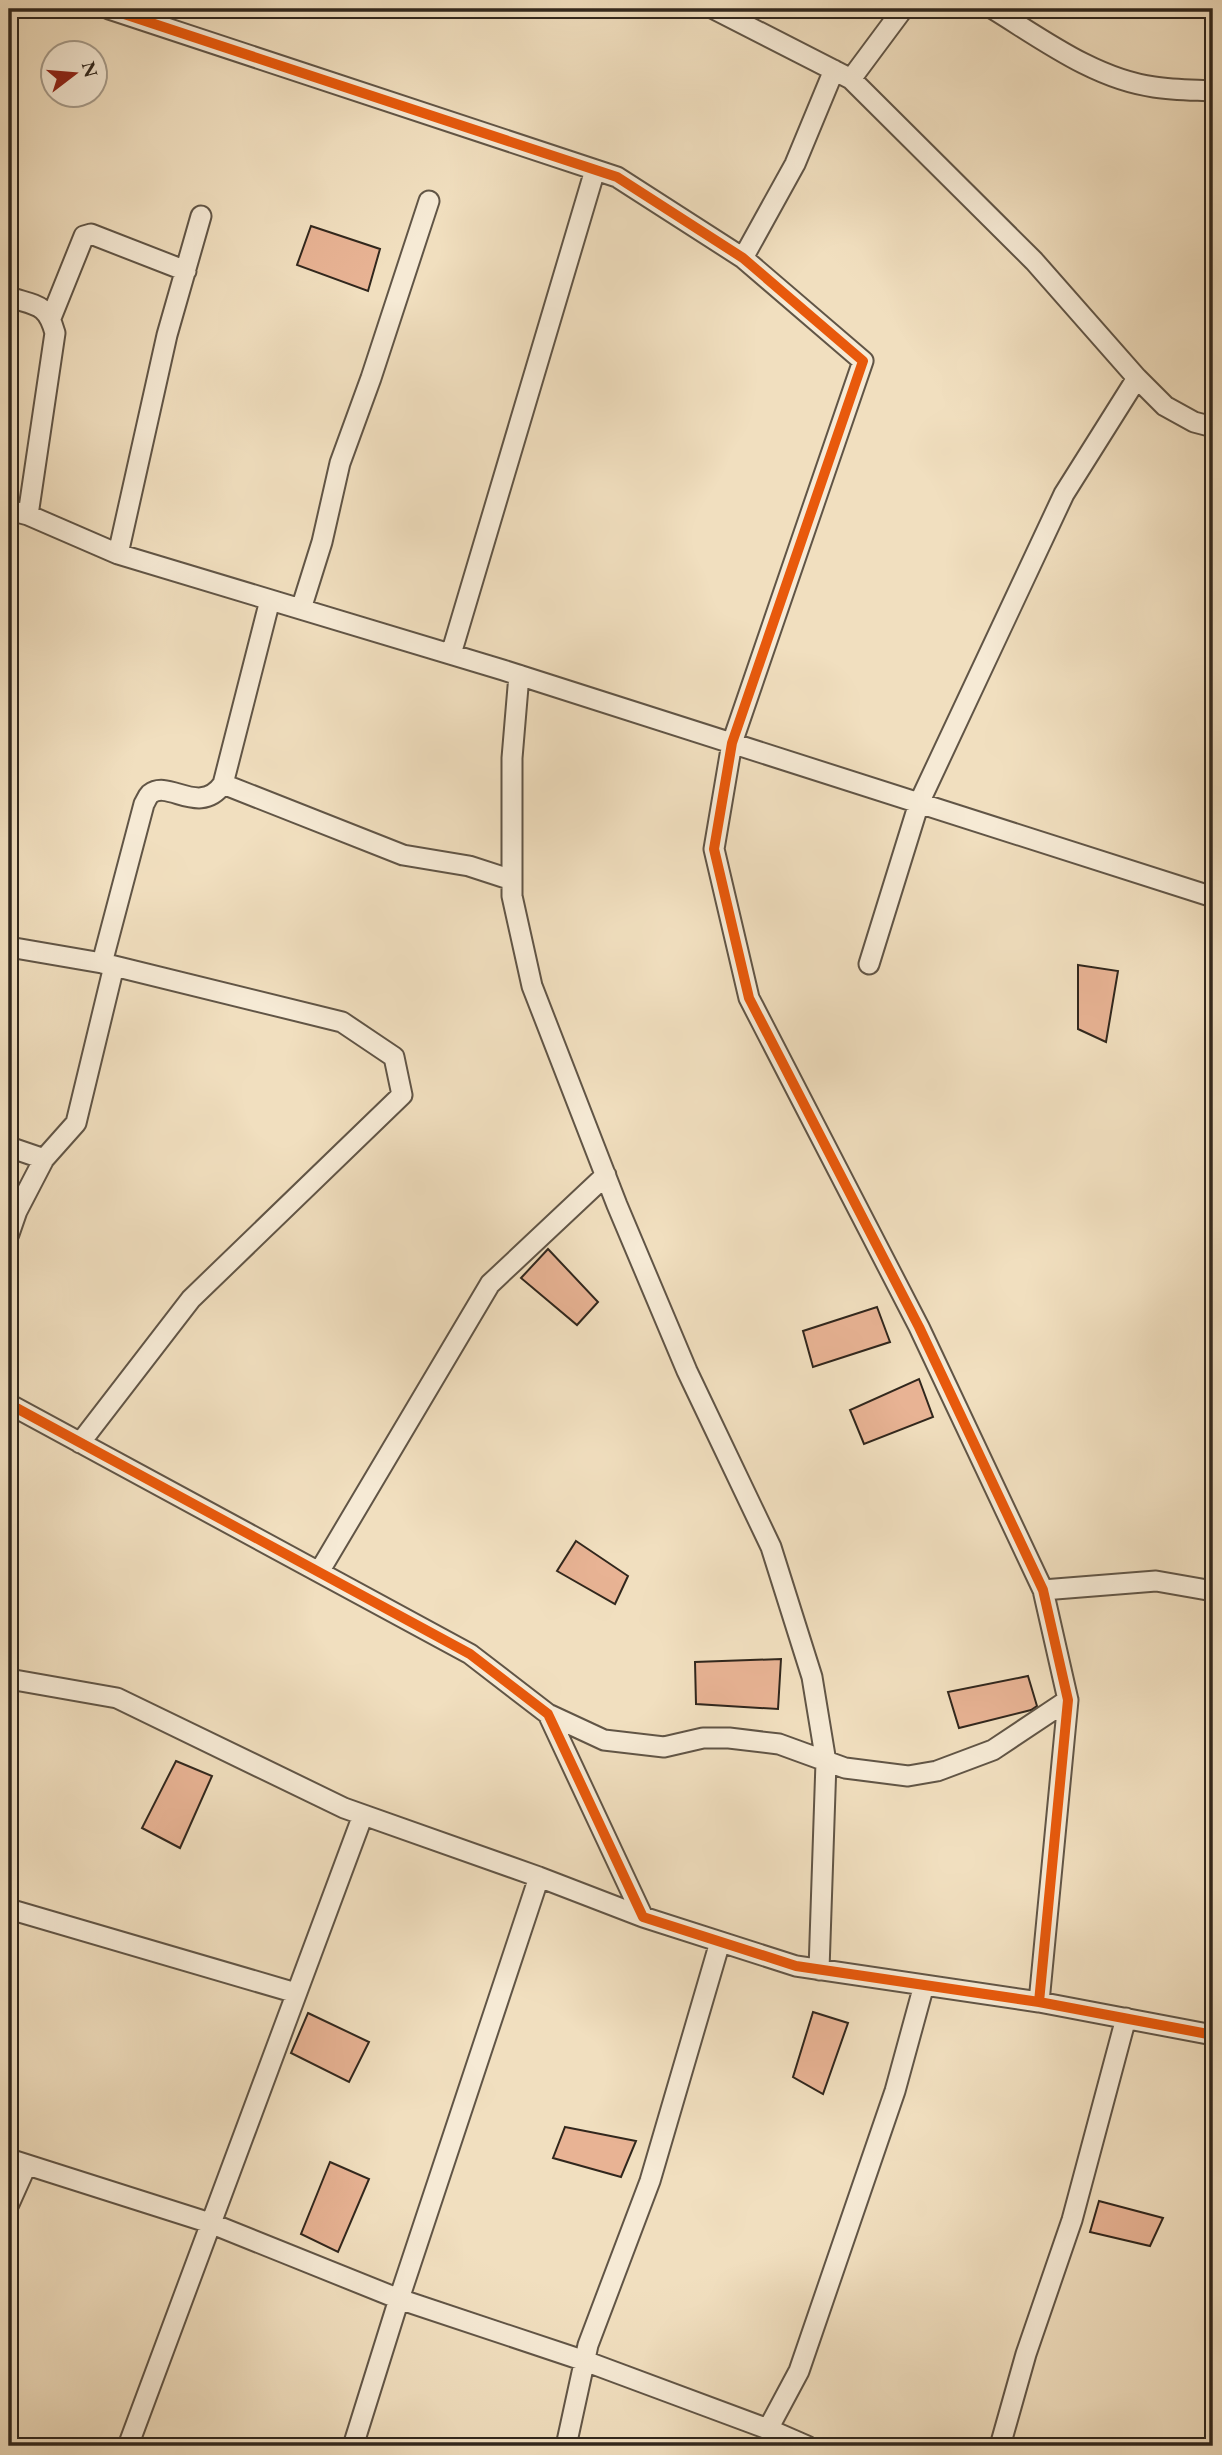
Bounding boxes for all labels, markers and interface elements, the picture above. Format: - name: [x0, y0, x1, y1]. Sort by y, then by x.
- north arrow: [38, 38, 108, 108]
- text: N: [76, 59, 104, 81]

